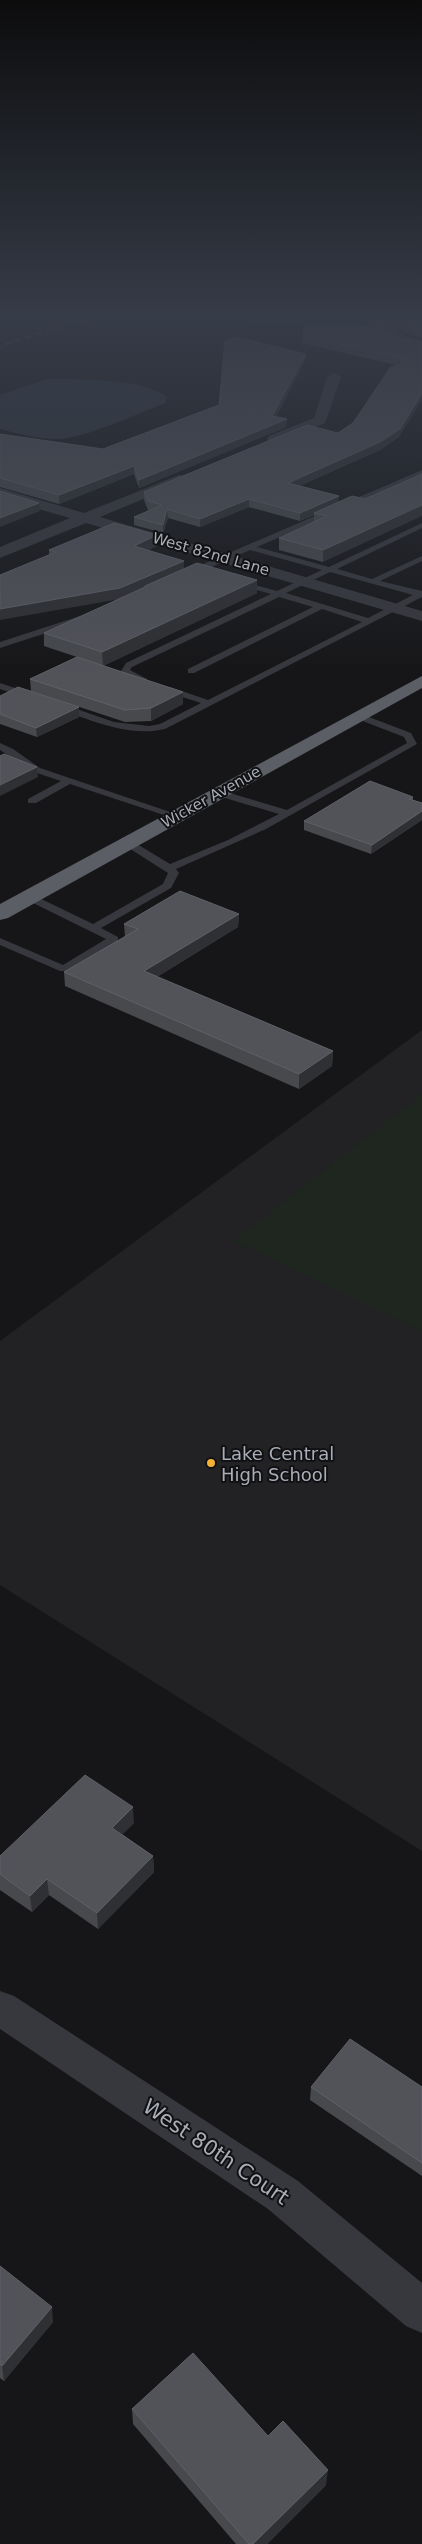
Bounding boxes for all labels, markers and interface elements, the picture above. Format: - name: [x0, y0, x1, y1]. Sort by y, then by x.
- street label: West 82nd Lane: [150, 529, 272, 579]
- street label: Wicker Avenue: [158, 762, 264, 832]
- place label: Lake Central High School: [221, 1443, 334, 1485]
- marker: Lake Central High School: [205, 1457, 217, 1469]
- street label: West 80th Court: [138, 2094, 294, 2210]

